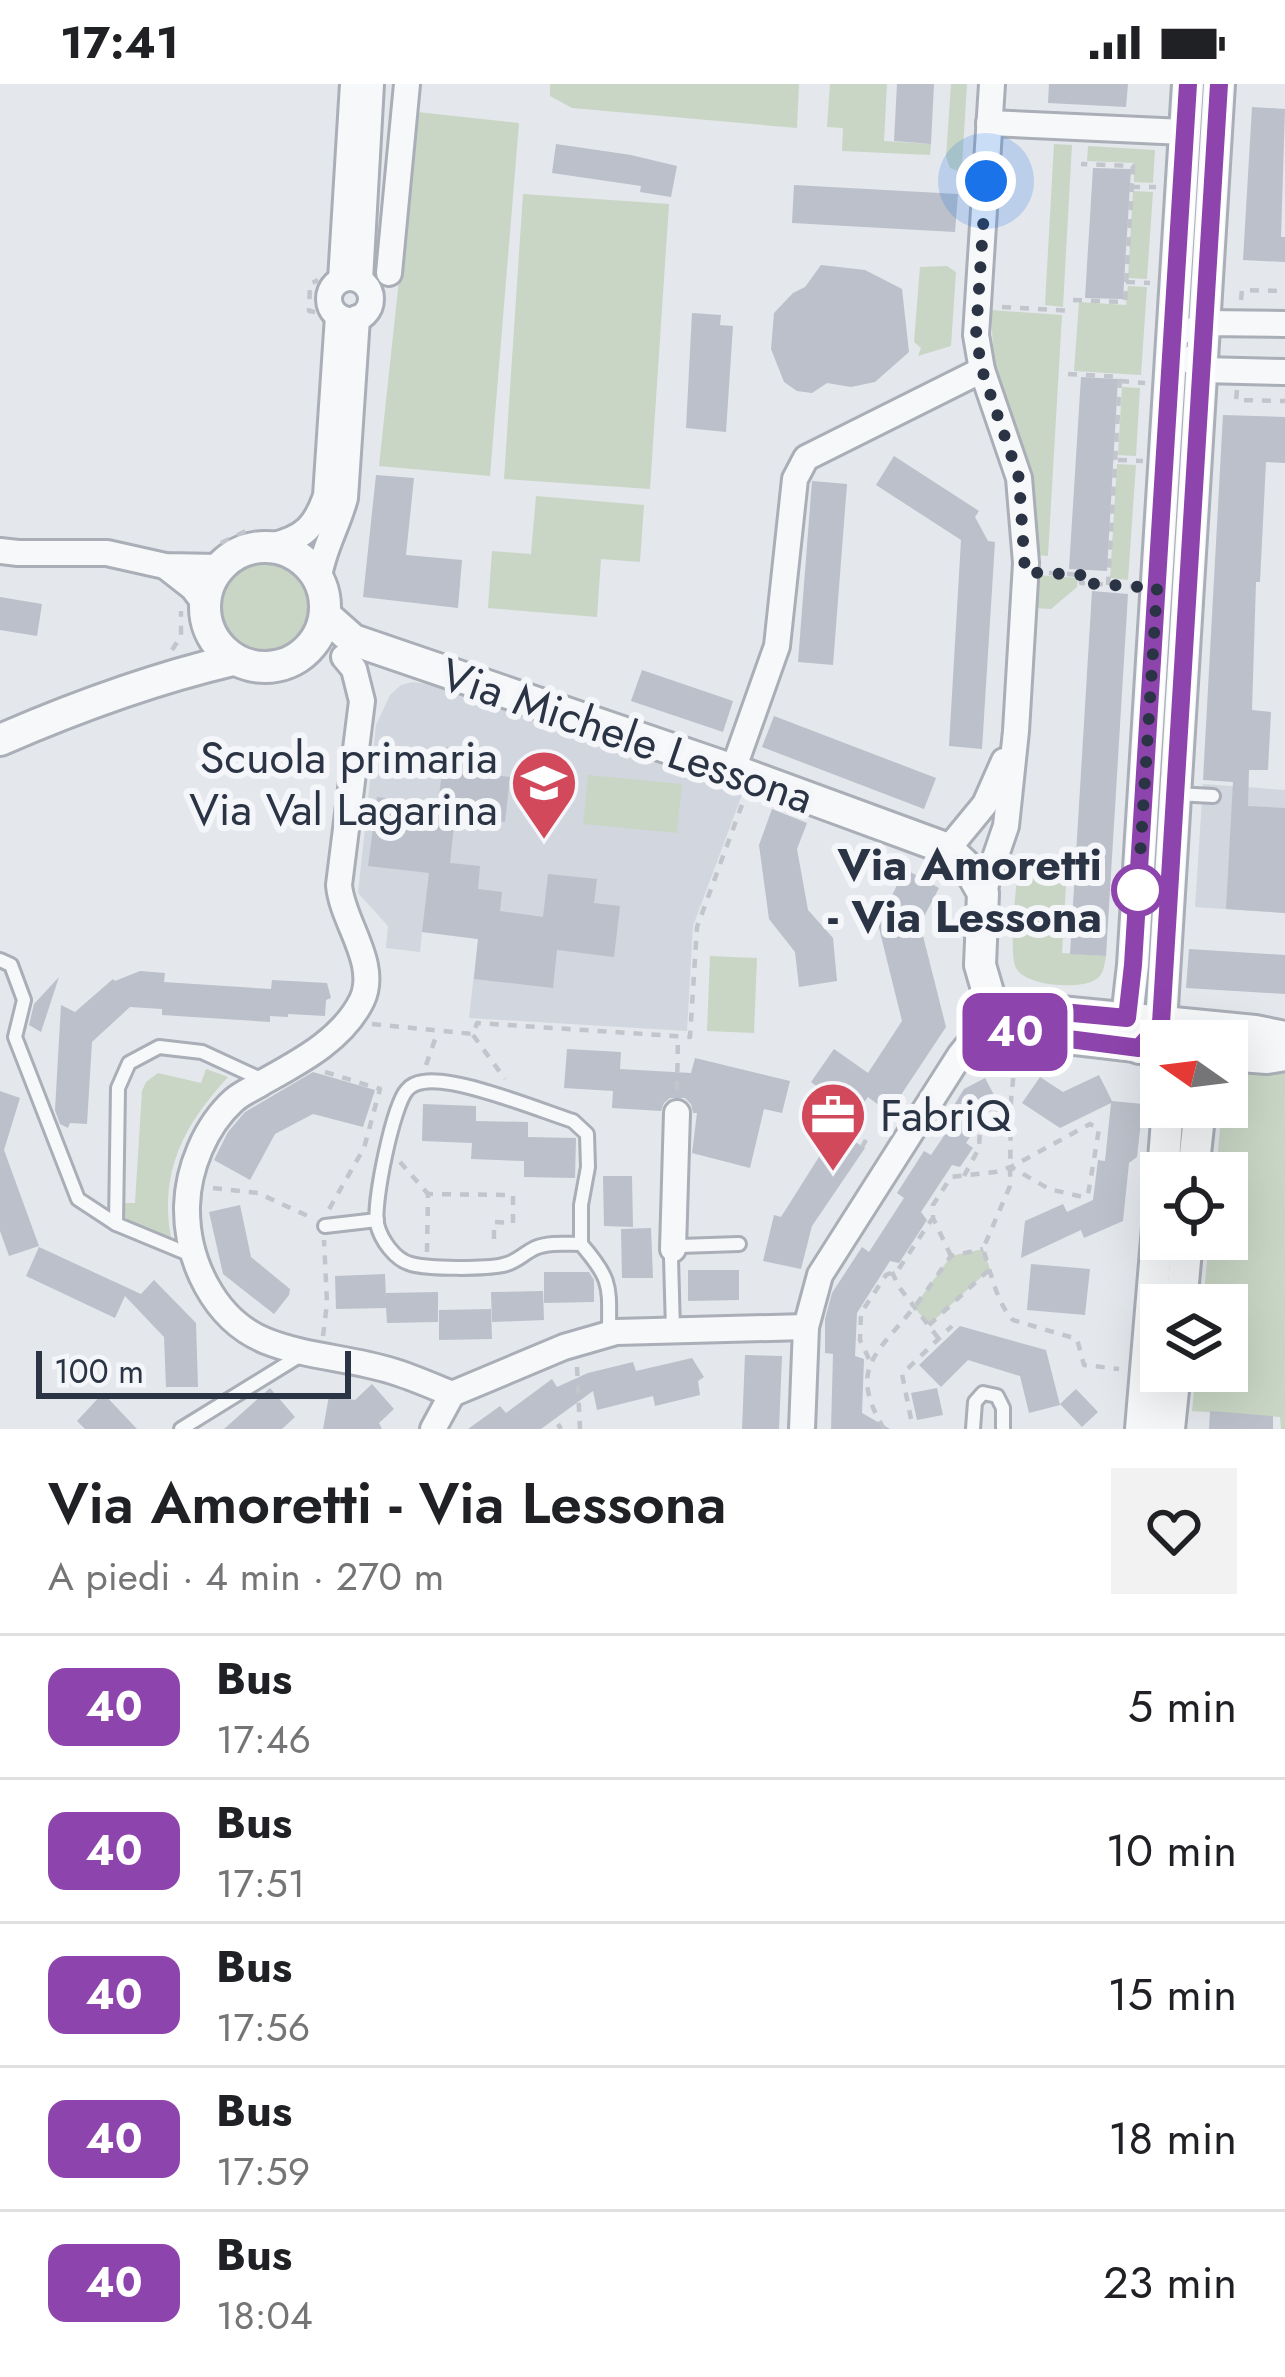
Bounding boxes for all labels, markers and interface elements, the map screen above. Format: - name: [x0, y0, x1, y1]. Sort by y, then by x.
- text: 17:41: [60, 10, 179, 75]
- your location: [956, 151, 1016, 211]
- street label: Via Michele Lessona: [432, 642, 822, 830]
- place label: Scuola primaria Via Val Lagarina: [189, 725, 498, 842]
- school or university icon: Scuola primaria Via Val Lagarina: [509, 748, 579, 842]
- place label: Via Amoretti - Via Lessona: [828, 832, 1102, 949]
- marker: Via Amoretti - Via Lessona: [1113, 865, 1163, 915]
- line badge: 40: [961, 993, 1069, 1071]
- text: 40: [986, 1001, 1044, 1062]
- north arrow: [1140, 1020, 1248, 1128]
- map controls: [1140, 1020, 1248, 1392]
- office icon: FabriQ: [798, 1080, 868, 1174]
- place label: FabriQ: [880, 1083, 1012, 1148]
- button: locate: [1140, 1152, 1248, 1260]
- button: layers: [1140, 1284, 1248, 1392]
- scale bar: [36, 1345, 351, 1398]
- text: 100 m: [54, 1348, 144, 1395]
- text: Via Amoretti - Via Lessona: [48, 1462, 726, 1544]
- button: heart: [1111, 1468, 1237, 1594]
- text: A piedi · 4 min · 270 m: [48, 1548, 444, 1605]
- text: Bus: [216, 1646, 292, 1711]
- text: 5 min: [1128, 1674, 1237, 1739]
- text: 40: [85, 1676, 143, 1737]
- text: 17:46: [216, 1711, 311, 1768]
- text: Bus: [216, 1790, 292, 1855]
- text: 10 min: [1106, 1818, 1237, 1883]
- text: 40: [85, 1820, 143, 1881]
- text: 17:51: [216, 1855, 305, 1912]
- text: Bus: [216, 1934, 292, 1999]
- text: 15 min: [1107, 1962, 1237, 2027]
- text: 40: [85, 1964, 143, 2025]
- text: 17:56: [216, 1999, 310, 2056]
- text: Bus: [216, 2078, 292, 2143]
- text: 18 min: [1108, 2106, 1237, 2171]
- text: 40: [85, 2108, 143, 2169]
- text: 17:59: [216, 2143, 310, 2200]
- text: Bus: [216, 2222, 292, 2287]
- text: 23 min: [1103, 2250, 1237, 2315]
- text: 40: [85, 2252, 143, 2313]
- text: 18:04: [216, 2287, 313, 2344]

